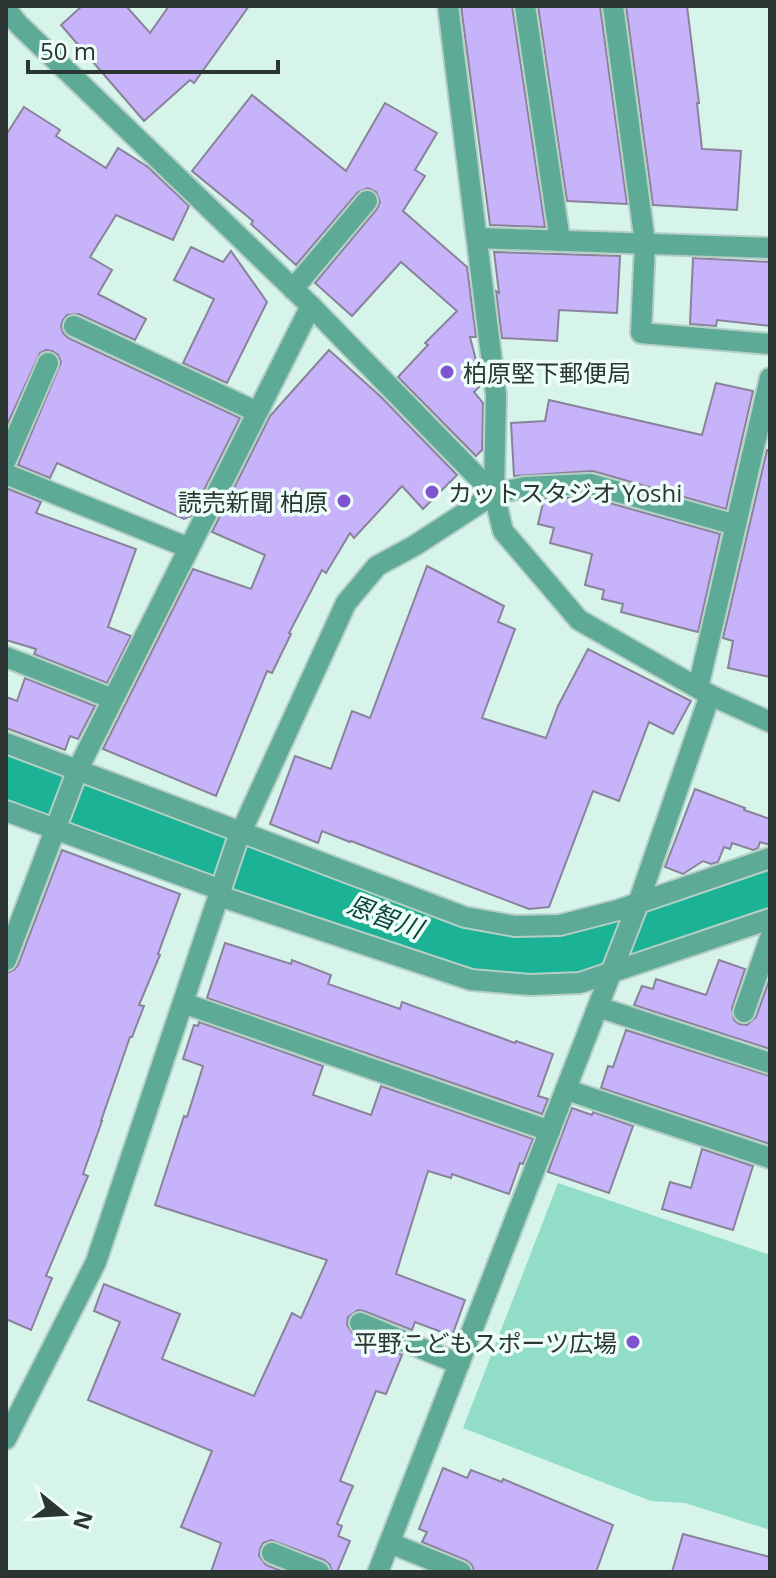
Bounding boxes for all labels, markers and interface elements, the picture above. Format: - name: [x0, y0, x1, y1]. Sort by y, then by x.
- scale bar: [28, 24, 278, 74]
- text: 50 m: [40, 34, 96, 67]
- place label: 柏原堅下郵便局: [463, 356, 631, 389]
- marker: 柏原堅下郵便局: [438, 363, 456, 381]
- place label: カットスタジオ Yoshi: [448, 476, 682, 509]
- marker: カットスタジオ Yoshi: [423, 483, 441, 501]
- place label: 読売新聞 柏原: [178, 485, 328, 518]
- marker: 読売新聞 柏原: [335, 492, 353, 510]
- water label: 恩智川: [342, 886, 431, 947]
- place label: 平野こどもスポーツ広場: [353, 1326, 617, 1359]
- marker: 平野こどもスポーツ広場: [624, 1333, 642, 1351]
- north arrow: [24, 1474, 104, 1554]
- text: N: [67, 1507, 101, 1534]

